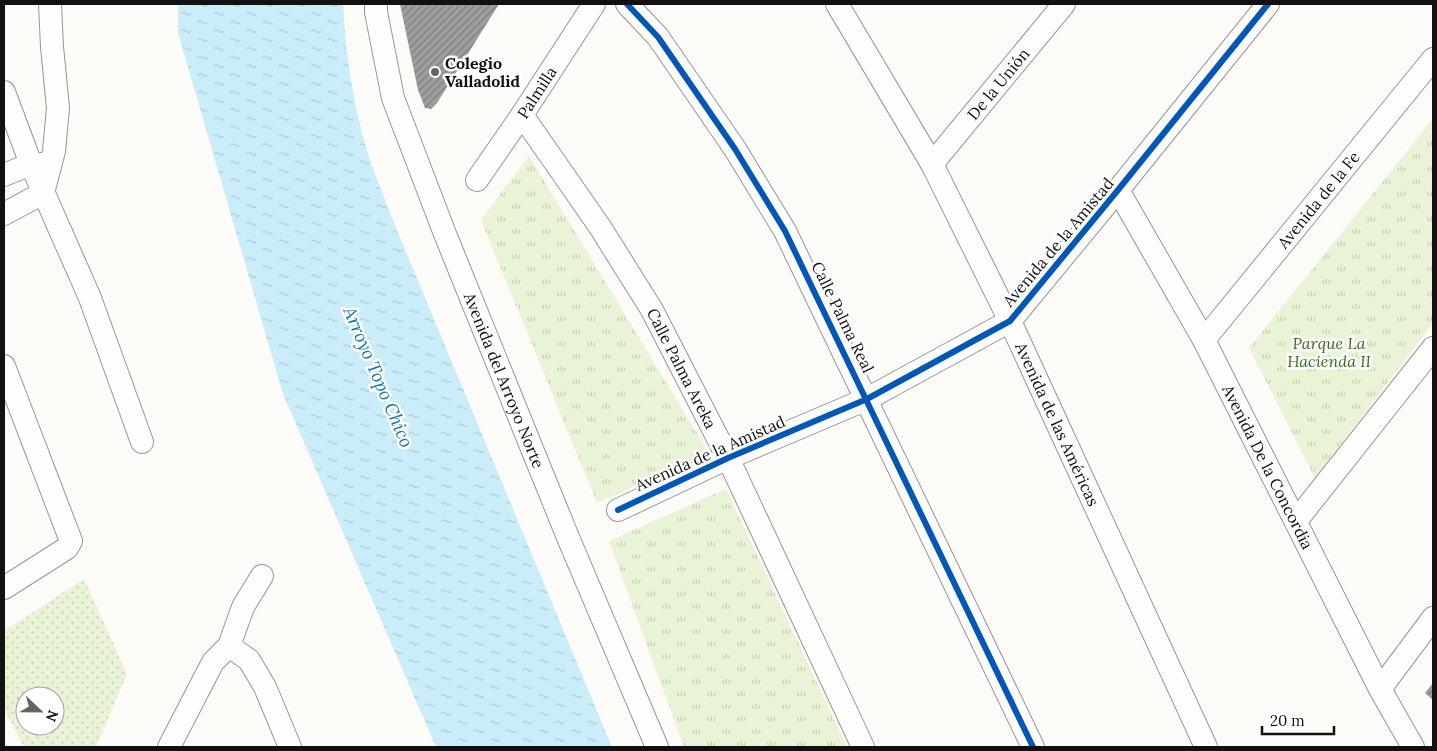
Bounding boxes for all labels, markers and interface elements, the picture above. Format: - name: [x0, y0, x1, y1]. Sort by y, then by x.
- street label: De la Unión: [963, 44, 1034, 124]
- place label: Colegio Valladolid: [445, 53, 521, 91]
- street label: Palmilla: [512, 63, 561, 122]
- marker: Colegio Valladolid: [429, 66, 441, 78]
- street label: Avenida de la Fe: [1272, 147, 1364, 253]
- street label: Avenida de la Amistad: [998, 173, 1118, 311]
- street label: Calle Palma Real: [807, 258, 879, 376]
- street label: Avenida del Arroyo Norte: [459, 288, 549, 471]
- water label: Arroyo Topo Chico: [338, 302, 419, 451]
- street label: Calle Palma Areka: [643, 305, 721, 432]
- park label: Parque La Hacienda II: [1287, 333, 1371, 371]
- street label: Avenida de las Américas: [1011, 338, 1104, 509]
- street label: Avenida De la Concordia: [1218, 380, 1318, 552]
- street label: Avenida de la Amistad: [631, 411, 789, 496]
- north arrow: [15, 686, 65, 736]
- scale bar: [1262, 704, 1334, 736]
- text: N: [42, 707, 62, 724]
- text: 20 m: [1270, 711, 1305, 730]

